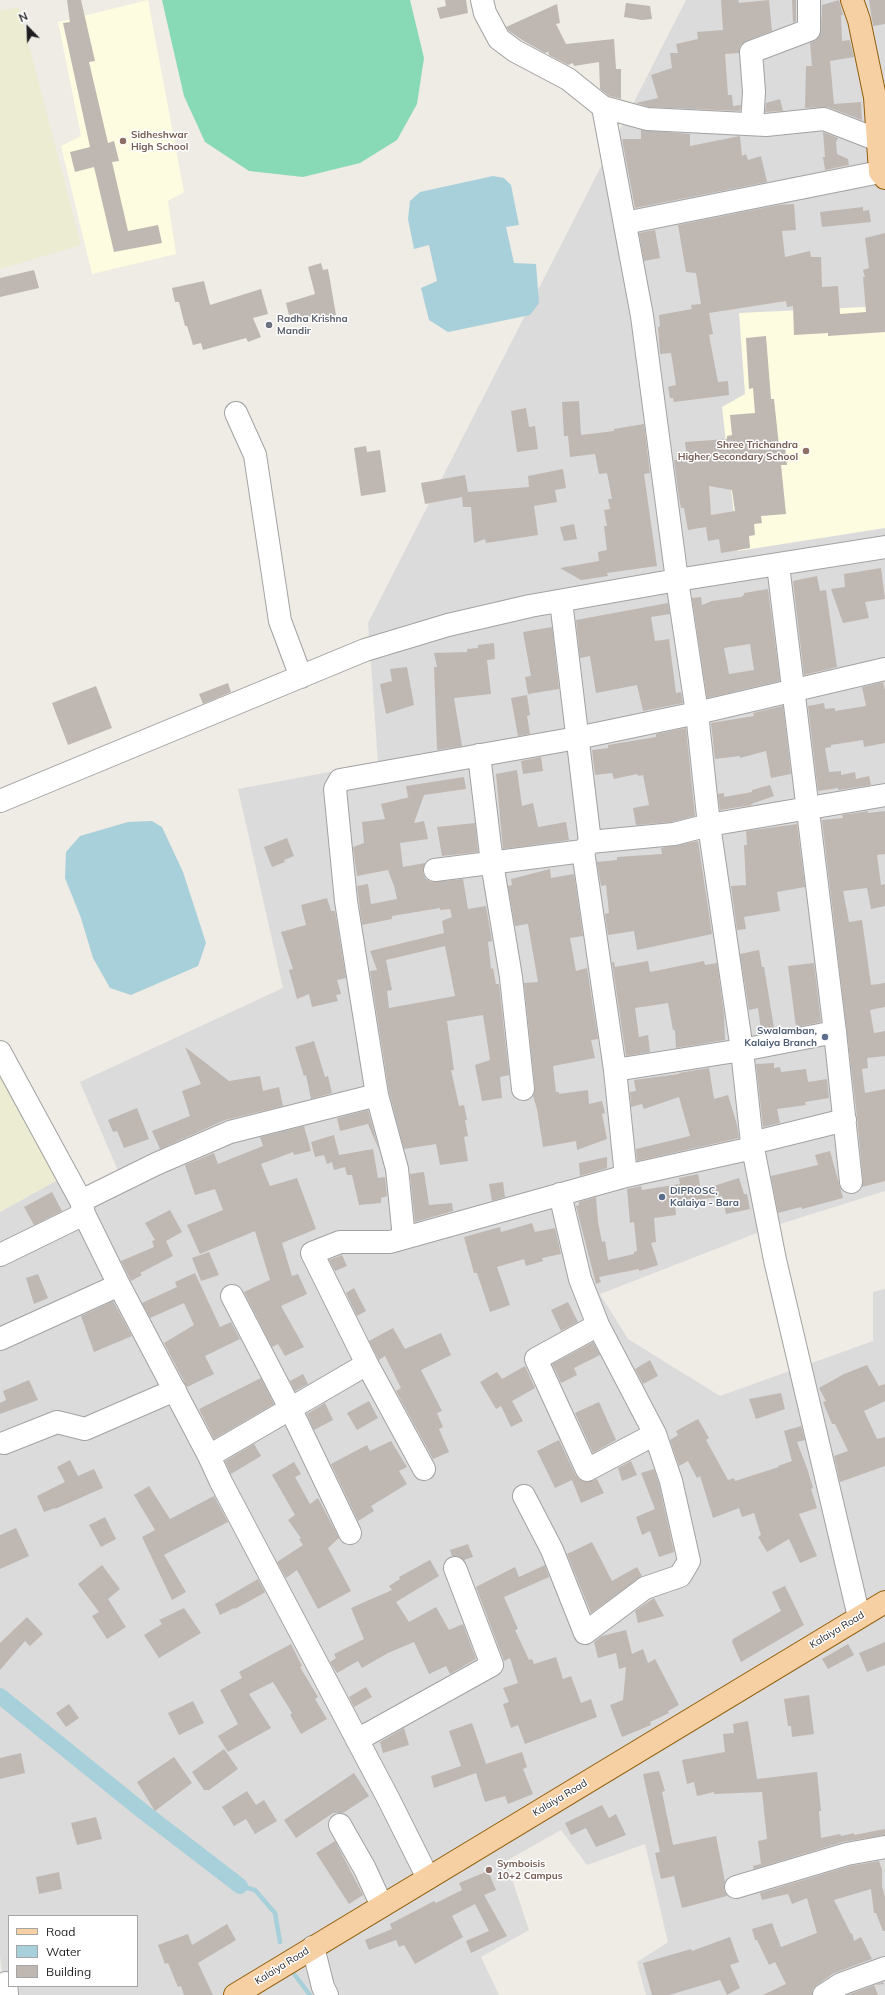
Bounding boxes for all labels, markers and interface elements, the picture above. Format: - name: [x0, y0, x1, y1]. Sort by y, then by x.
- north arrow: [8, 8, 48, 48]
- text: N: [17, 9, 30, 25]
- place label: Sidheshwar High School: [131, 129, 188, 152]
- marker: Sidheshwar High School: [118, 136, 128, 146]
- place label: Radha Krishna Mandir: [277, 313, 348, 336]
- marker: Radha Krishna Mandir: [264, 320, 274, 330]
- place label: Shree Trichandra Higher Secondary School: [678, 439, 798, 462]
- marker: Shree Trichandra Higher Secondary School: [801, 446, 811, 456]
- place label: Swalamban, Kalaiya Branch: [744, 1025, 817, 1048]
- marker: Swalamban, Kalaiya Branch: [820, 1032, 830, 1042]
- place label: DIPROSC, Kalaiya - Bara: [670, 1185, 739, 1208]
- marker: DIPROSC, Kalaiya - Bara: [657, 1192, 667, 1202]
- street label: Kalaiya Road: [808, 1609, 866, 1651]
- street label: Kalaiya Road: [531, 1777, 589, 1819]
- place label: Symboisis 10+2 Campus: [497, 1858, 563, 1882]
- marker: Symboisis 10+2 Campus: [484, 1865, 494, 1875]
- legend: [8, 1915, 138, 1987]
- text: Road: [46, 1924, 75, 1939]
- text: Water: [46, 1944, 81, 1959]
- street label: Kalaiya Road: [253, 1945, 311, 1987]
- text: Building: [46, 1964, 91, 1979]

